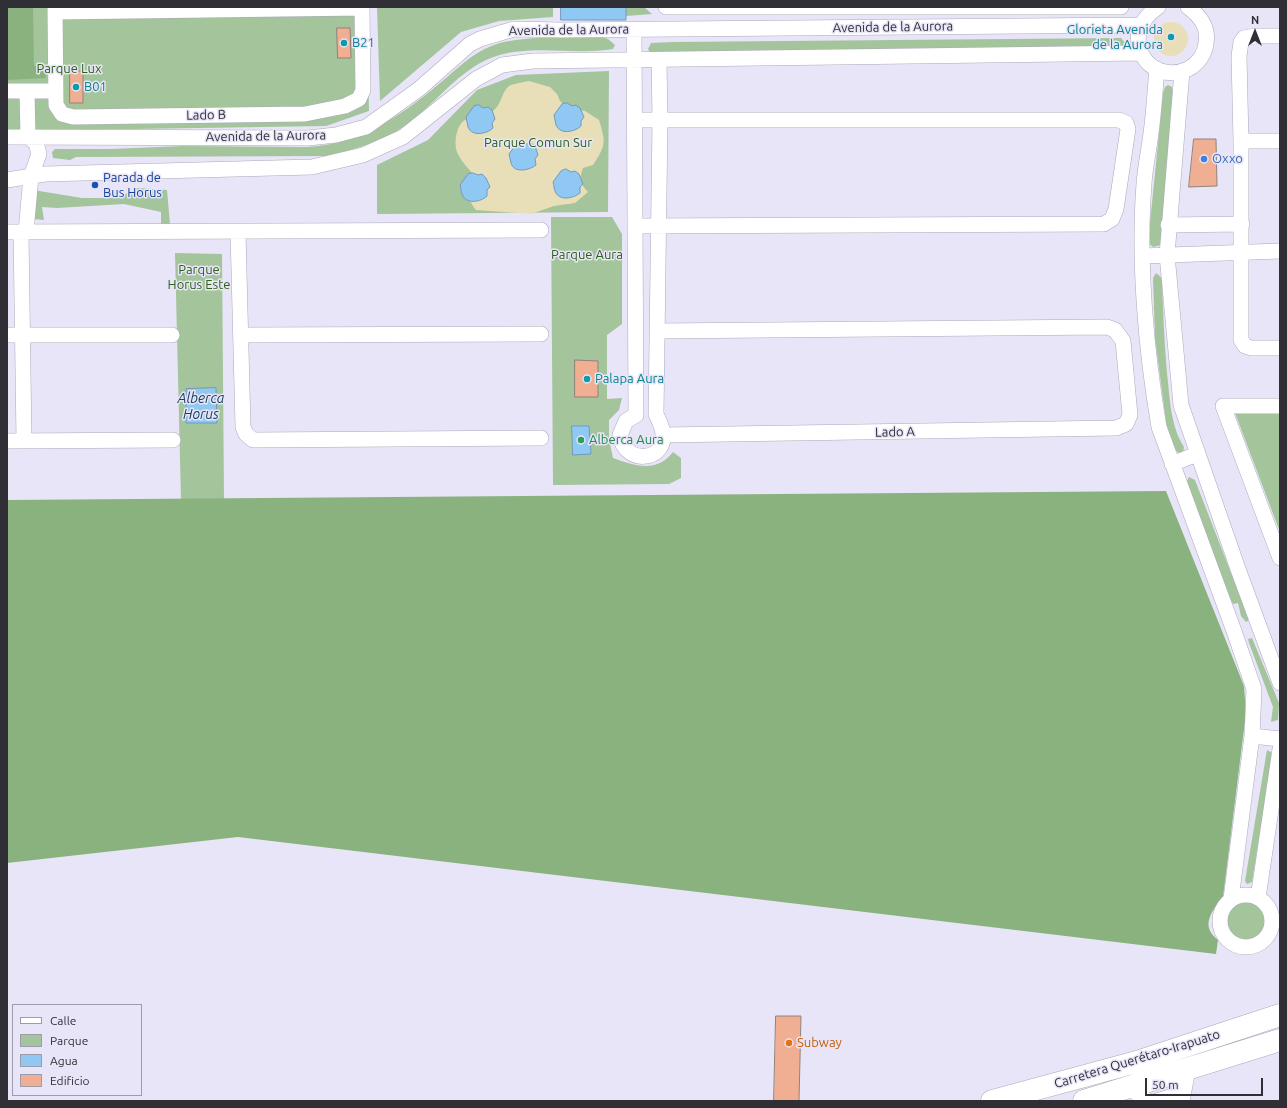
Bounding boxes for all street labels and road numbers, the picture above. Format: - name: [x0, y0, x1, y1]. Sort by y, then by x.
- street label: Avenida de la Aurora: [833, 18, 953, 36]
- street label: Avenida de la Aurora: [509, 21, 629, 39]
- street label: Lado B: [186, 107, 226, 123]
- street label: Avenida de la Aurora: [206, 127, 326, 145]
- street label: Lado A: [875, 424, 915, 440]
- street label: Carretera Querétaro-Irapuato: [1052, 1026, 1222, 1092]

